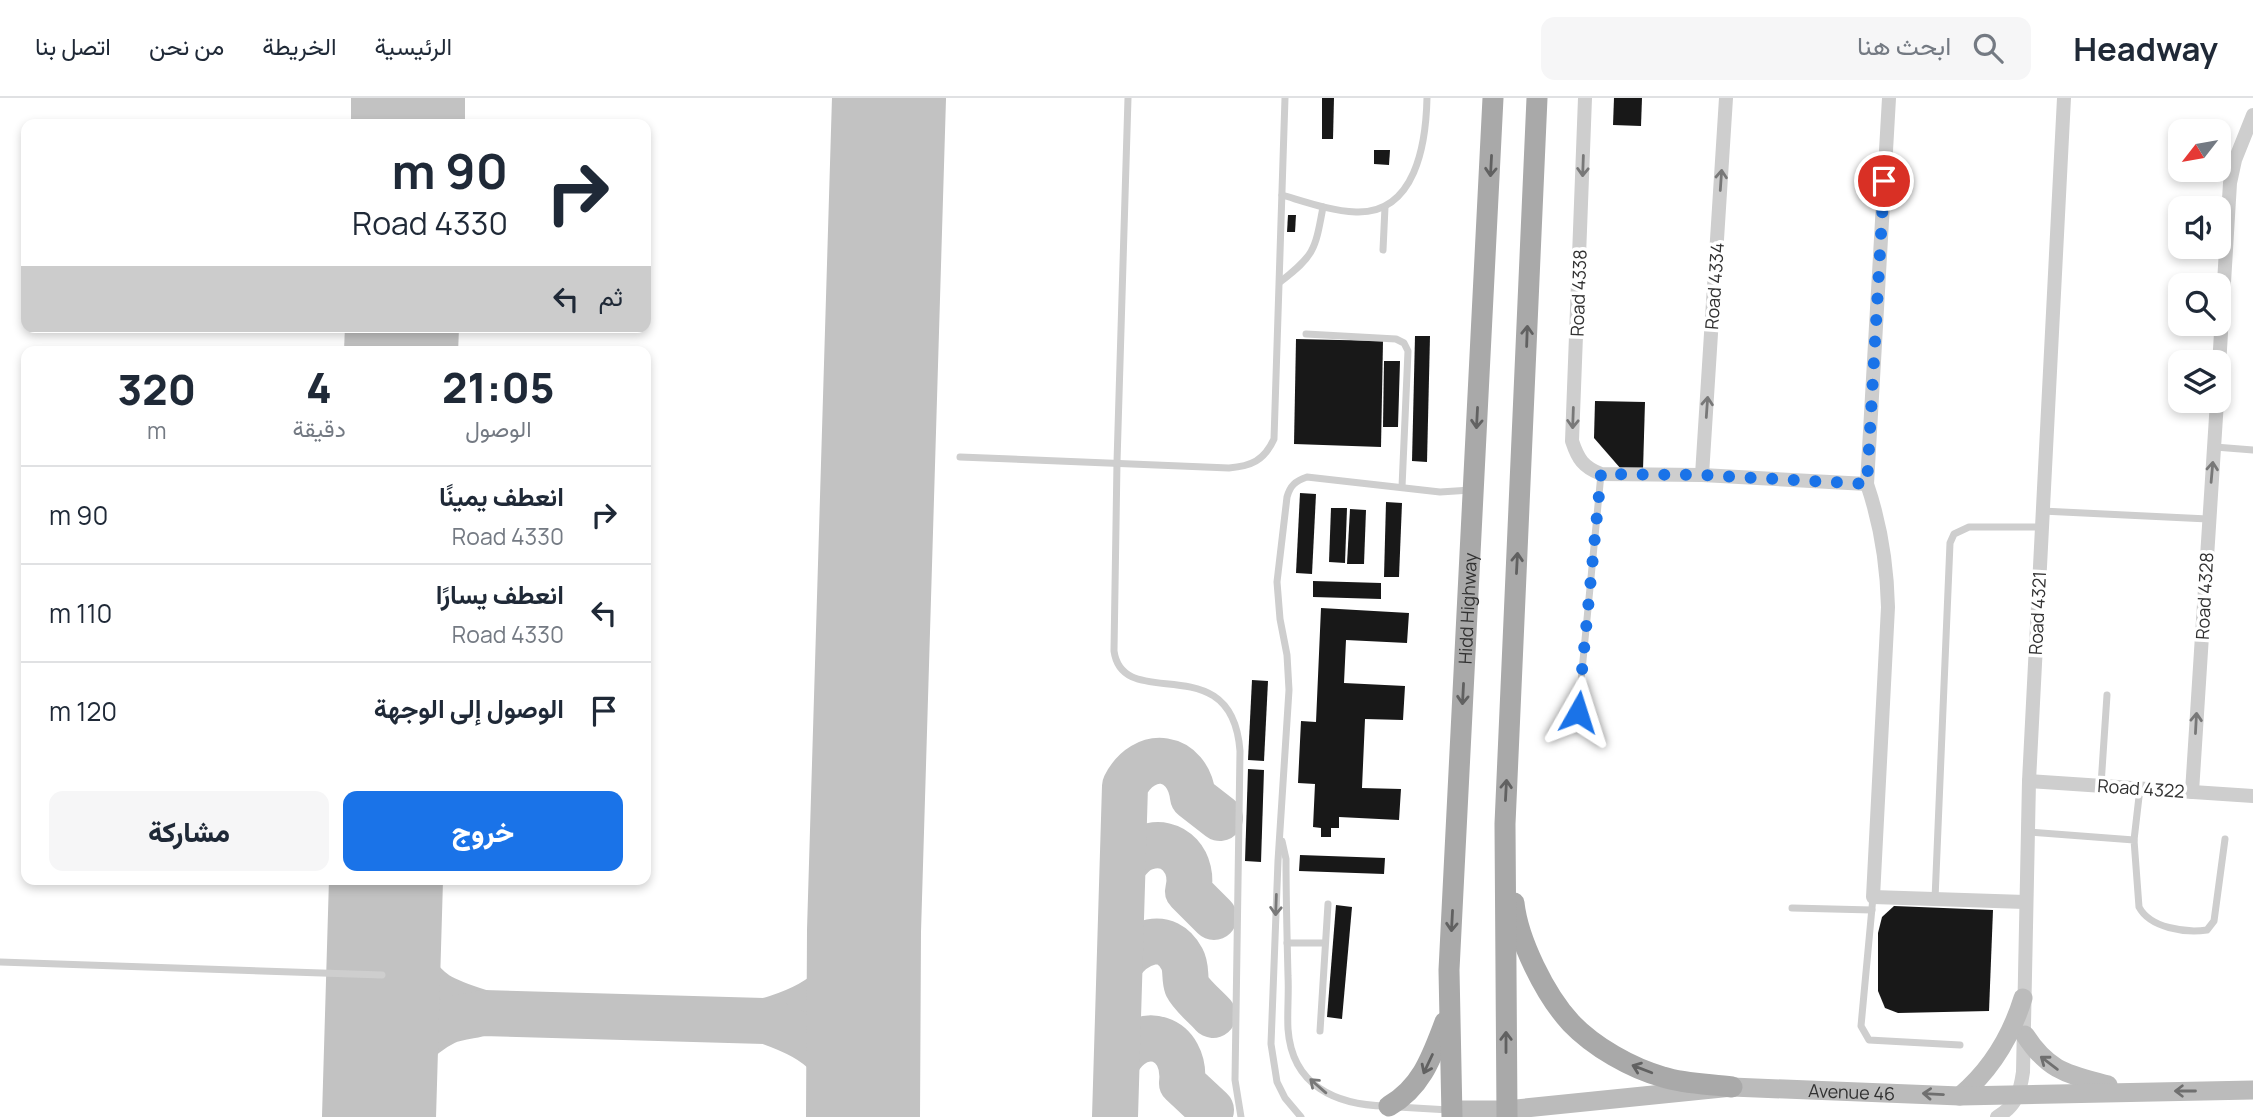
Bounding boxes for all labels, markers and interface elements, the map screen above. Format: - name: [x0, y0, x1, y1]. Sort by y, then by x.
- search box: [1541, 17, 2031, 80]
- text: Headway: [2073, 26, 2218, 71]
- text: ابحث هنا: [1857, 27, 1951, 63]
- text: اتصل بنا: [35, 29, 111, 62]
- text: من نحن: [149, 29, 224, 62]
- text: الخريطة: [262, 29, 337, 62]
- text: الرئيسية: [375, 29, 452, 62]
- icon: search: [1969, 29, 2007, 67]
- north arrow: [2168, 119, 2231, 182]
- map controls: [2168, 119, 2231, 413]
- text: 90 m: [391, 137, 508, 204]
- icon: right: [532, 147, 623, 238]
- pin: [1854, 151, 1914, 211]
- one-way arrow: [1484, 154, 1497, 177]
- one-way arrow: [1576, 154, 1589, 177]
- icon: arrive: [1865, 162, 1903, 200]
- one-way arrow: [1714, 168, 1727, 191]
- button: sound: [2168, 196, 2231, 259]
- text: Road 4330: [352, 201, 508, 245]
- street label: Road 4334: [1699, 242, 1729, 330]
- street label: Road 4338: [1564, 249, 1592, 337]
- button: search: [2168, 273, 2231, 336]
- text: ثم: [599, 278, 623, 314]
- icon: left: [547, 280, 585, 318]
- one-way arrow: [1520, 324, 1533, 347]
- button: layers: [2168, 350, 2231, 413]
- text: 4: [306, 358, 332, 416]
- text: 21:05: [442, 358, 555, 416]
- text: 320: [117, 360, 196, 418]
- one-way arrow: [1700, 396, 1713, 419]
- one-way arrow: [1470, 406, 1483, 429]
- one-way arrow: [1566, 406, 1579, 429]
- text: دقيقة: [292, 412, 346, 444]
- text: الوصول: [465, 412, 532, 444]
- text: m: [147, 414, 166, 446]
- one-way arrow: [2206, 461, 2219, 484]
- text: انعطف يمينًا: [439, 478, 564, 514]
- icon: right: [585, 496, 623, 534]
- text: 90 m: [49, 497, 108, 533]
- text: Road 4330: [452, 520, 564, 552]
- street label: Hidd Highway: [1452, 552, 1482, 665]
- one-way arrow: [1510, 552, 1523, 575]
- street label: Road 4328: [2190, 552, 2218, 640]
- street label: Road 4321: [2023, 570, 2051, 656]
- text: انعطف يسارًا: [436, 576, 564, 612]
- icon: left: [585, 594, 623, 632]
- text: 110 m: [49, 595, 112, 631]
- text: Road 4330: [452, 618, 564, 650]
- position arrow: [1541, 675, 1615, 749]
- one-way arrow: [1456, 682, 1469, 705]
- text: الوصول إلى الوجهة: [374, 690, 564, 726]
- icon: arrive: [585, 692, 623, 730]
- text: 120 m: [49, 693, 117, 729]
- one-way arrow: [2190, 712, 2203, 735]
- street label: Road 4322: [2097, 773, 2185, 803]
- one-way arrow: [1500, 779, 1513, 802]
- button: مشاركة: [49, 791, 329, 871]
- button: خروج: [343, 791, 623, 871]
- one-way arrow: [1270, 894, 1283, 917]
- one-way arrow: [1445, 909, 1458, 932]
- one-way arrow: [1499, 1031, 1513, 1054]
- one-way arrow: [1421, 1053, 1434, 1074]
- one-way arrow: [2040, 1055, 2059, 1070]
- one-way arrow: [1631, 1062, 1653, 1075]
- one-way arrow: [1309, 1078, 1327, 1094]
- street label: Avenue 46: [1808, 1078, 1896, 1105]
- one-way arrow: [2174, 1084, 2197, 1098]
- one-way arrow: [1922, 1088, 1945, 1101]

